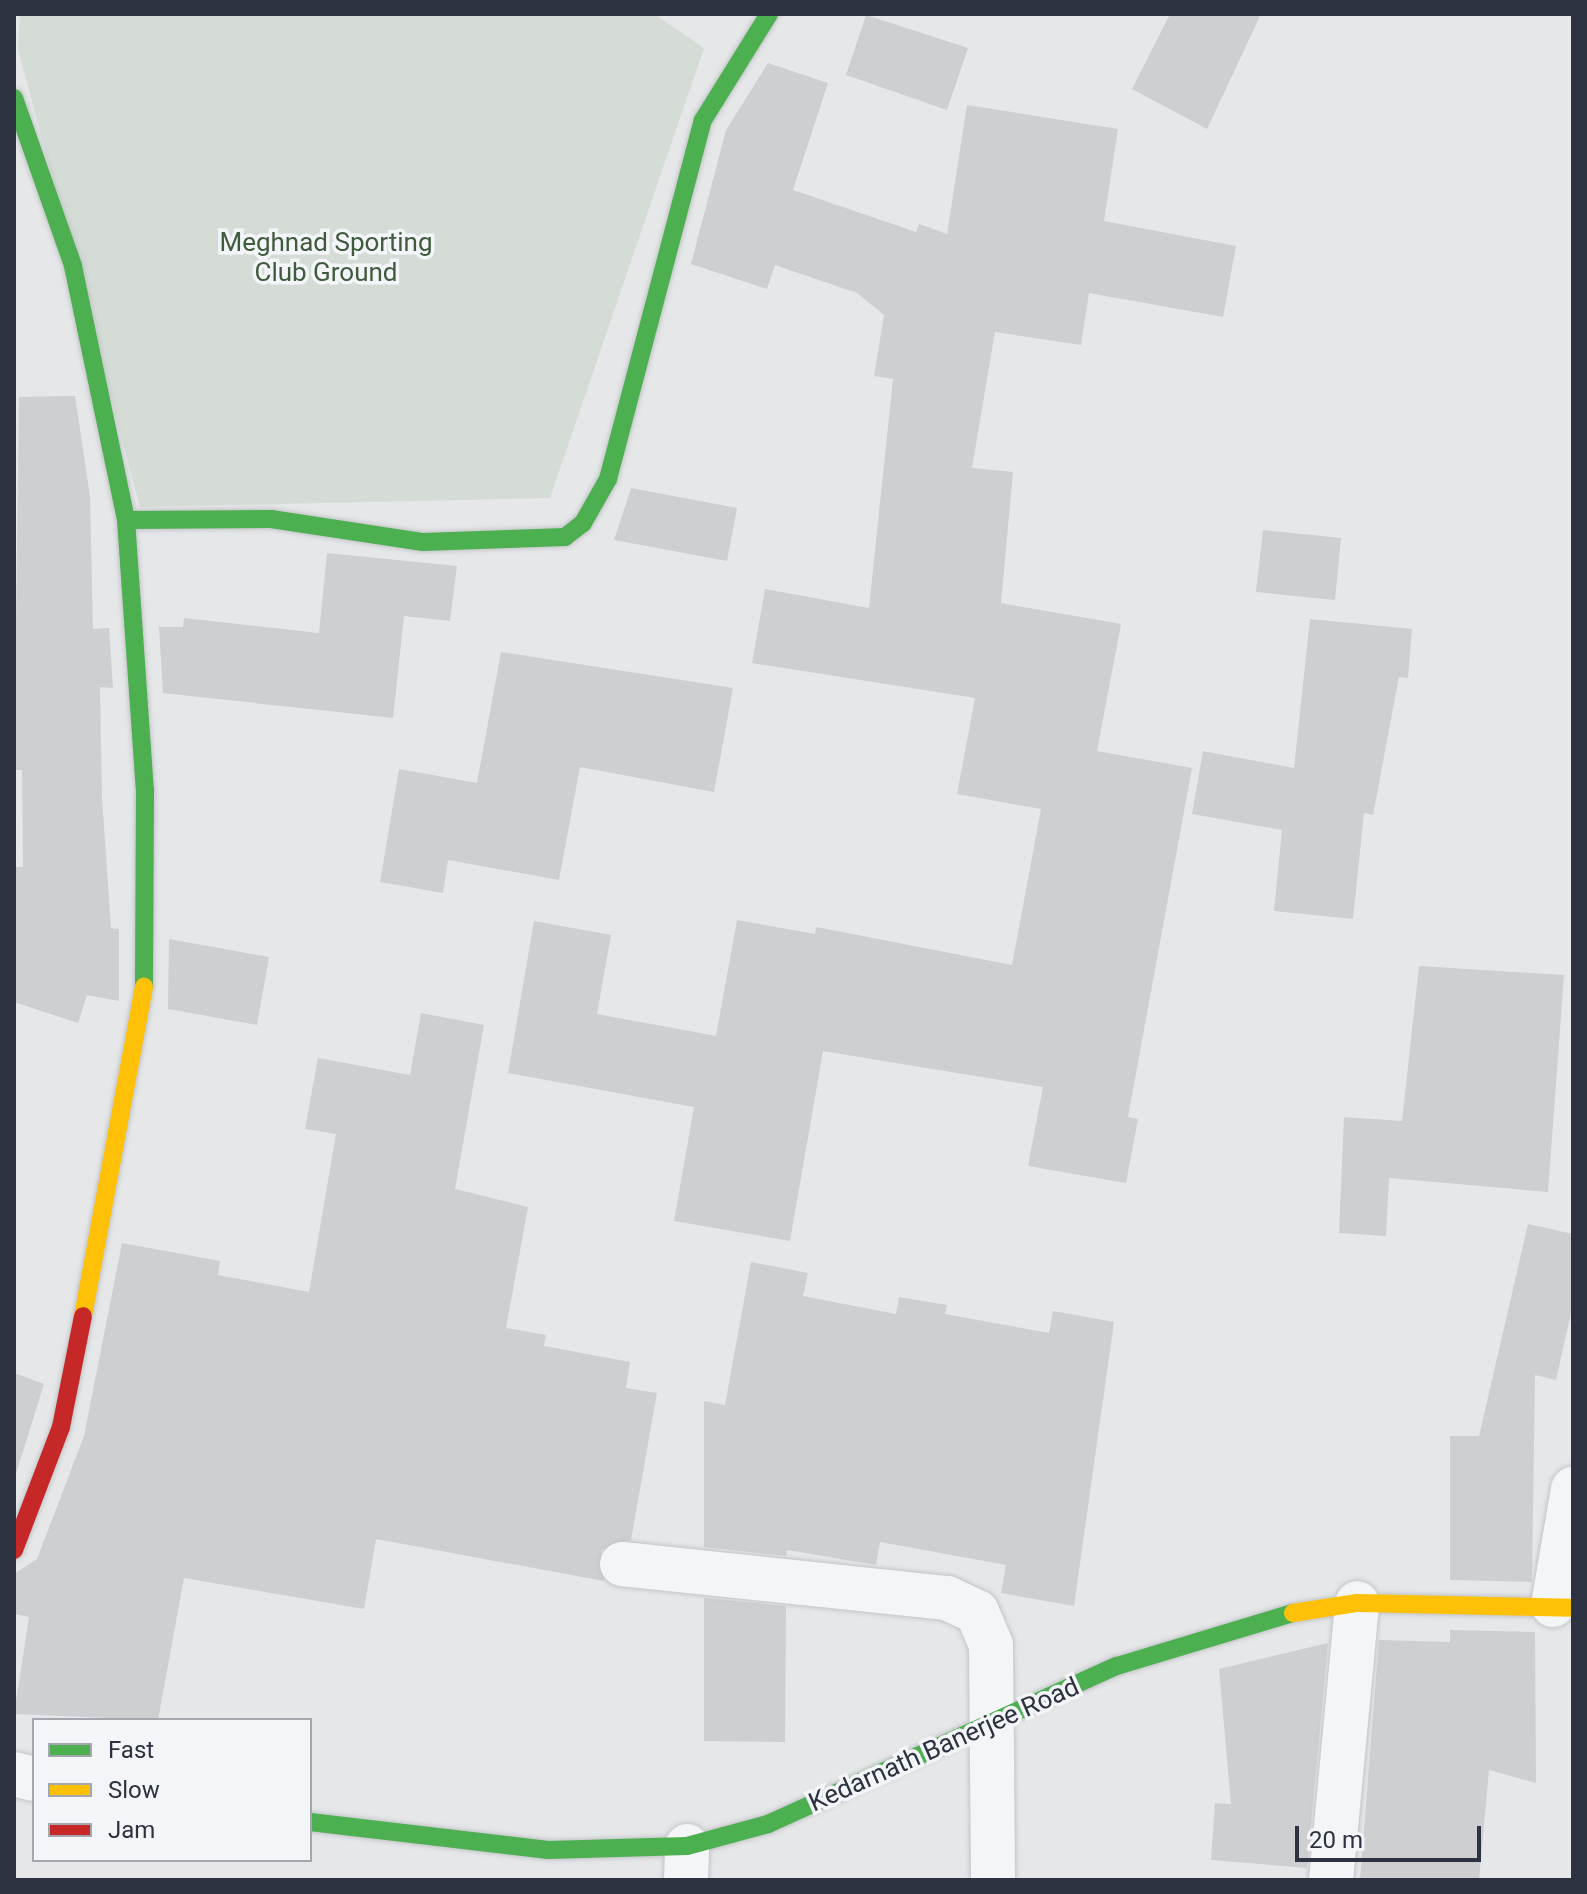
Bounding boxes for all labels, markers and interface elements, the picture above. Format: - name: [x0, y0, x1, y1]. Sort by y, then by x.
- park label: Meghnad Sporting Club Ground: [219, 227, 433, 288]
- street label: Kedarnath Banerjee Road: [804, 1671, 1084, 1819]
- legend: [32, 1718, 312, 1862]
- text: Fast: [108, 1736, 154, 1764]
- text: Slow: [108, 1776, 160, 1804]
- scale bar: [1299, 1810, 1485, 1860]
- text: Jam: [108, 1816, 155, 1844]
- text: 20 m: [1309, 1826, 1363, 1854]

